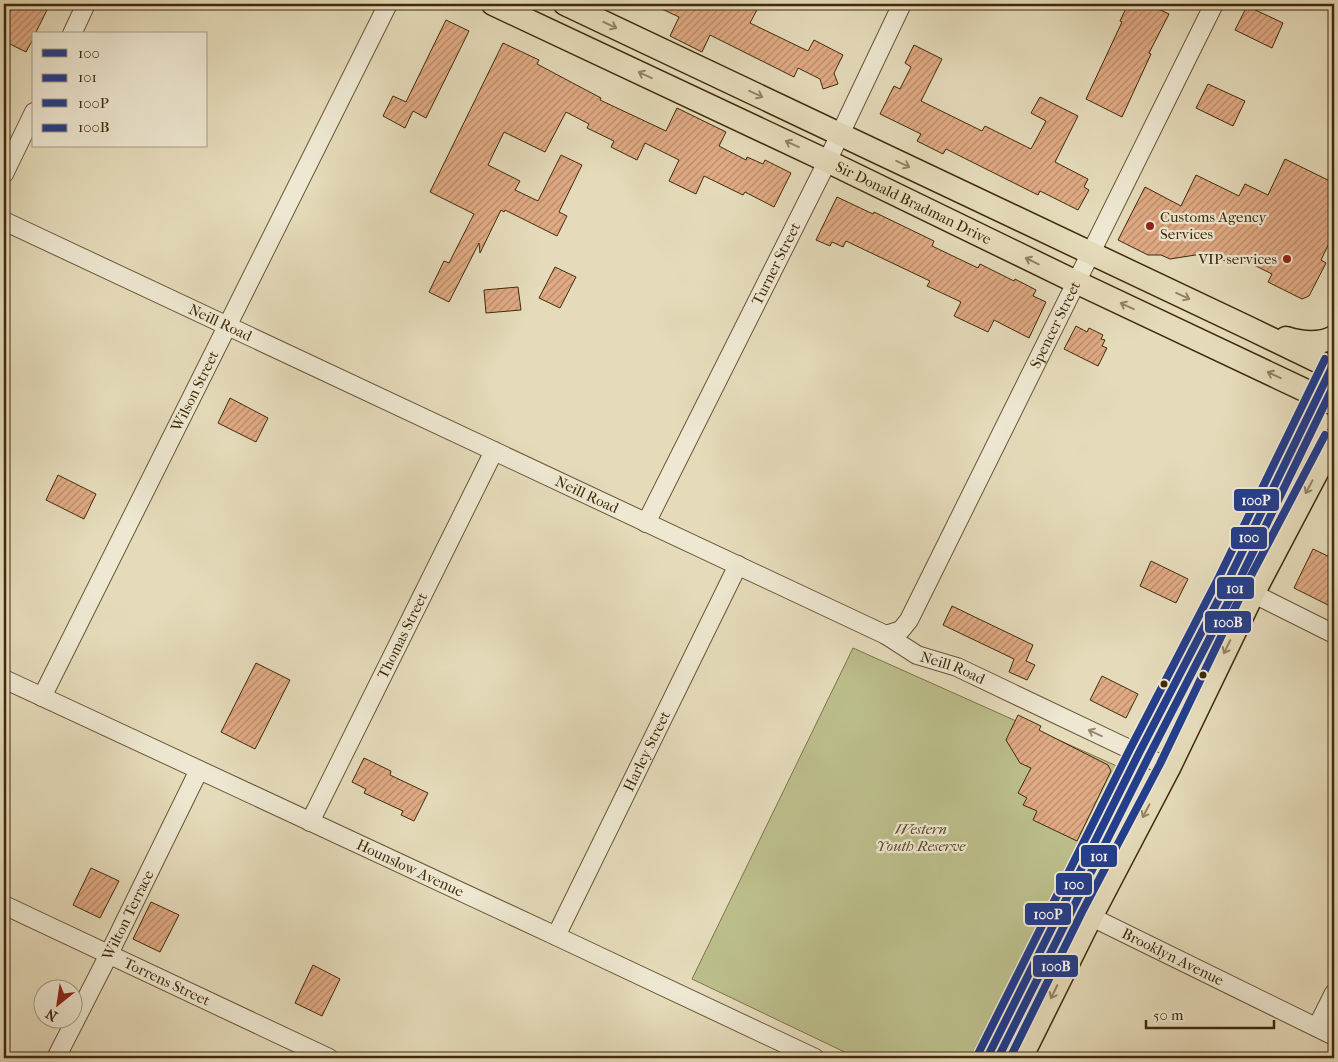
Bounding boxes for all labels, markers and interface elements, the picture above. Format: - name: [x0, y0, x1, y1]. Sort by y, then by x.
- one-way arrow: [602, 20, 617, 30]
- legend: [32, 32, 208, 148]
- text: 100: [78, 44, 100, 62]
- text: 101: [78, 68, 97, 86]
- one-way arrow: [637, 70, 652, 80]
- one-way arrow: [748, 90, 763, 99]
- text: 100P: [78, 94, 109, 112]
- text: 100B: [78, 118, 110, 136]
- one-way arrow: [785, 139, 800, 148]
- street label: Sir Donald Bradman Drive: [832, 157, 995, 249]
- one-way arrow: [895, 159, 910, 169]
- place label: Customs Agency Services: [1160, 208, 1268, 243]
- street label: Turner Street: [748, 219, 804, 308]
- marker: Customs Agency Services: [1144, 220, 1156, 232]
- place label: VIP services: [1197, 250, 1277, 268]
- marker: VIP services: [1281, 253, 1293, 265]
- one-way arrow: [1025, 256, 1040, 265]
- street label: Spencer Street: [1026, 278, 1085, 371]
- one-way arrow: [1175, 292, 1190, 302]
- street label: Neill Road: [186, 300, 256, 345]
- one-way arrow: [1119, 301, 1134, 311]
- street label: Wilson Street: [167, 347, 223, 435]
- one-way arrow: [1266, 370, 1281, 380]
- street label: Neill Road: [552, 472, 622, 518]
- one-way arrow: [1304, 479, 1313, 494]
- line badge: 100P: [1233, 488, 1280, 512]
- text: 100P: [1242, 492, 1271, 509]
- line badge: 100: [1230, 526, 1268, 550]
- text: 100: [1239, 529, 1259, 546]
- line badge: 101: [1216, 576, 1255, 600]
- text: 101: [1226, 580, 1244, 597]
- street label: Thomas Street: [373, 589, 432, 682]
- line badge: 100B: [1204, 610, 1252, 634]
- text: 100B: [1213, 614, 1243, 631]
- one-way arrow: [1222, 639, 1232, 654]
- street label: Neill Road: [918, 647, 989, 688]
- unlabelled marker: [1198, 670, 1208, 680]
- unlabelled marker: [1159, 679, 1169, 689]
- street label: Harley Street: [619, 707, 674, 794]
- one-way arrow: [1088, 728, 1103, 737]
- one-way arrow: [1141, 803, 1150, 818]
- park label: Western Youth Reserve: [877, 820, 966, 855]
- street label: Hounslow Avenue: [354, 835, 467, 901]
- line badge: 101: [1080, 844, 1118, 868]
- text: 101: [1090, 848, 1108, 865]
- street label: Wilton Terrace: [98, 867, 158, 964]
- line badge: 100: [1055, 872, 1093, 896]
- text: 100: [1064, 876, 1084, 893]
- line badge: 100P: [1024, 902, 1072, 926]
- text: 100P: [1034, 906, 1063, 923]
- street label: Brooklyn Avenue: [1119, 924, 1227, 990]
- street label: Torrens Street: [121, 954, 214, 1010]
- line badge: 100B: [1032, 954, 1079, 978]
- text: 100B: [1041, 958, 1071, 975]
- north arrow: [32, 980, 82, 1030]
- one-way arrow: [1048, 984, 1058, 999]
- scale bar: [1146, 997, 1273, 1029]
- text: N: [43, 1005, 61, 1025]
- text: 50 m: [1153, 1006, 1184, 1024]

